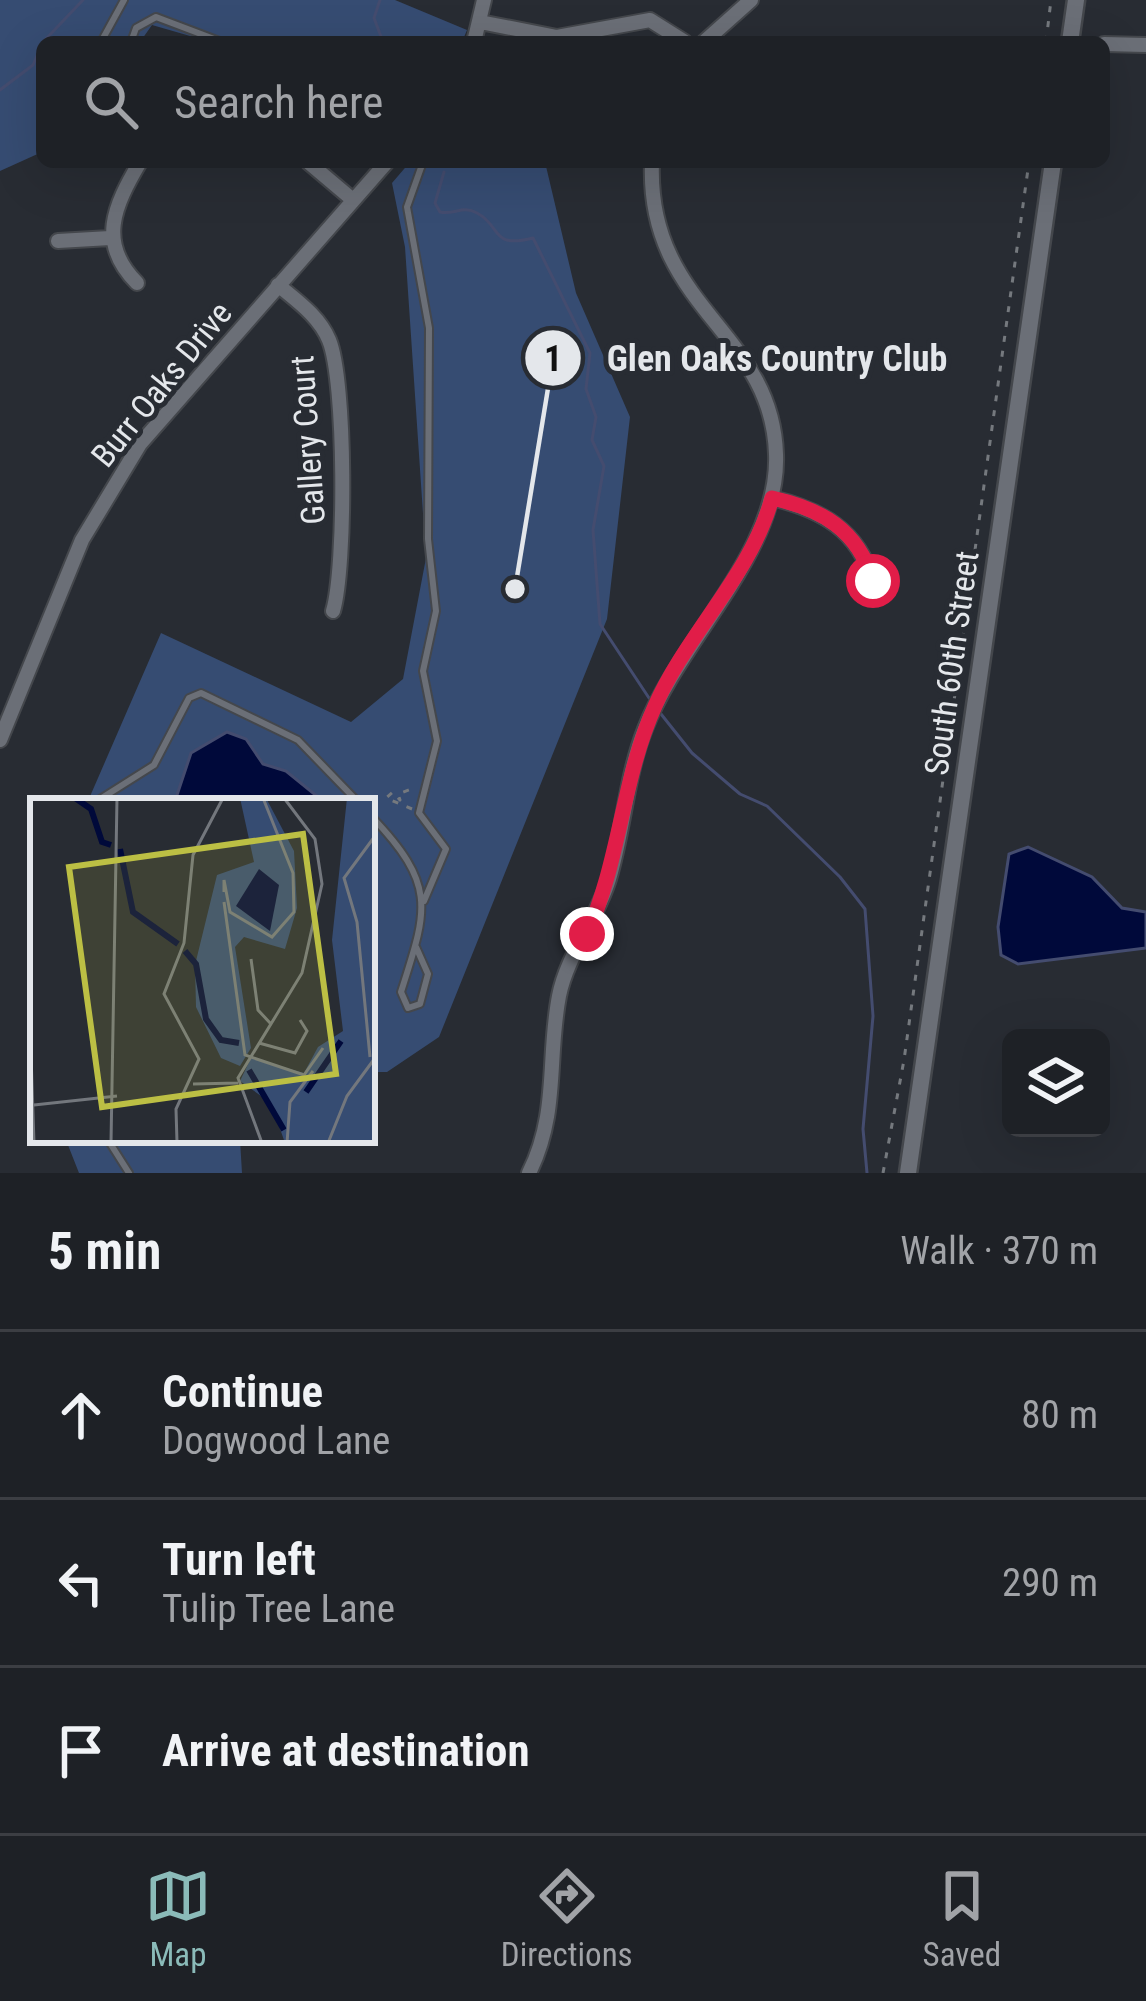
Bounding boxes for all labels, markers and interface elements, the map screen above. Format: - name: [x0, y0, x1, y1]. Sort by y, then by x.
- search box: [36, 36, 1110, 168]
- icon: search: [78, 69, 144, 135]
- text: Search here: [174, 76, 383, 129]
- street label: Burr Oaks Drive: [83, 294, 240, 475]
- callout: Glen Oaks Country Club: [523, 322, 972, 394]
- text: 1: [544, 338, 562, 380]
- text: Glen Oaks Country Club: [607, 338, 947, 380]
- street label: Gallery Court: [282, 354, 333, 526]
- street label: South 60th Street: [916, 548, 987, 778]
- route start: [846, 554, 900, 608]
- inset map: [30, 798, 375, 1143]
- route end: [560, 907, 614, 961]
- map controls: [1002, 1029, 1110, 1137]
- button: layers: [1002, 1029, 1110, 1137]
- text: 5 min: [48, 1222, 161, 1281]
- text: Walk · 370 m: [900, 1228, 1098, 1274]
- text: Continue: [162, 1365, 323, 1418]
- icon: ahead: [48, 1382, 114, 1448]
- text: 80 m: [1021, 1392, 1098, 1438]
- text: Dogwood Lane: [162, 1418, 390, 1464]
- text: Turn left: [162, 1533, 316, 1586]
- icon: left: [48, 1550, 114, 1616]
- text: 290 m: [1002, 1560, 1098, 1606]
- text: Tulip Tree Lane: [162, 1586, 395, 1632]
- icon: arrive: [48, 1718, 114, 1784]
- text: Arrive at destination: [162, 1724, 530, 1777]
- tab: Map: [145, 1863, 211, 1974]
- tab: Directions: [501, 1863, 633, 1974]
- tab: Saved: [923, 1863, 1001, 1974]

